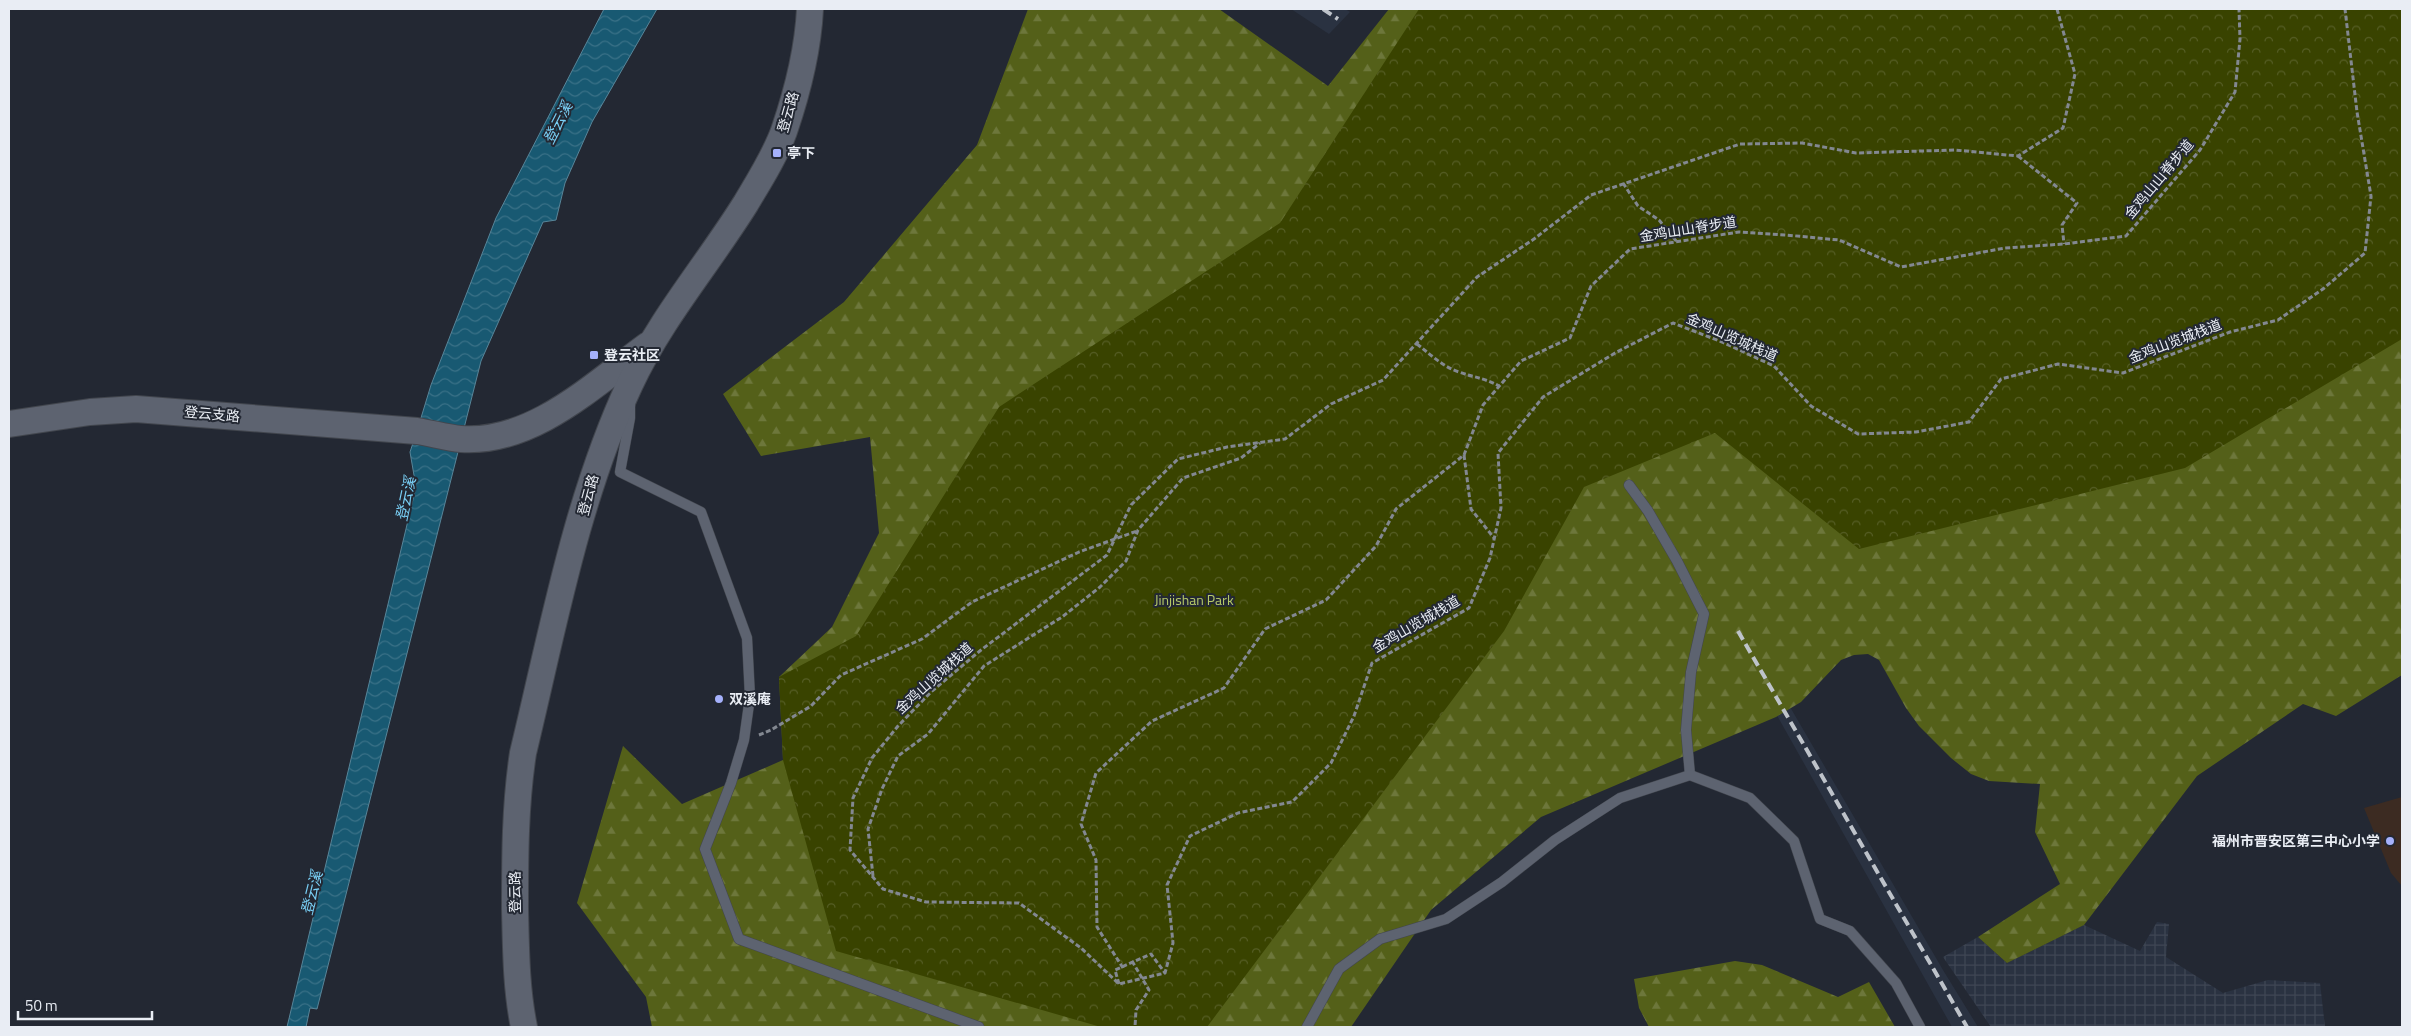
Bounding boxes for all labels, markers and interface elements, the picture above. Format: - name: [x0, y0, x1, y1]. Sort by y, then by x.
- street label: 登云路: [772, 89, 803, 135]
- water label: 登云溪: [537, 96, 579, 148]
- street label: 金鸡山山脊步道: [2119, 134, 2198, 223]
- place label: 亭下: [787, 142, 815, 163]
- marker: 亭下: [771, 147, 783, 159]
- street label: 金鸡山山脊步道: [1638, 210, 1738, 247]
- street label: 金鸡山览城栈道: [1683, 307, 1781, 366]
- street label: 金鸡山览城栈道: [2125, 313, 2224, 368]
- place label: 登云社区: [604, 344, 660, 365]
- marker: 登云社区: [588, 349, 600, 361]
- street label: 登云支路: [183, 401, 241, 426]
- street label: 登云路: [572, 472, 603, 518]
- water label: 登云溪: [390, 473, 422, 523]
- park label: Jinjishan Park: [1154, 589, 1234, 610]
- street label: 金鸡山览城栈道: [1368, 590, 1463, 657]
- street label: 金鸡山览城栈道: [890, 637, 977, 718]
- place label: 双溪庵: [729, 688, 771, 709]
- marker: 双溪庵: [713, 693, 725, 705]
- place label: 福州市晋安区第三中心小学: [2212, 830, 2380, 851]
- marker: 福州市晋安区第三中心小学: [2384, 835, 2396, 847]
- water label: 登云溪: [295, 866, 329, 918]
- street label: 登云路: [504, 871, 525, 913]
- scale bar: [18, 988, 151, 1020]
- text: 50 m: [25, 994, 58, 1017]

